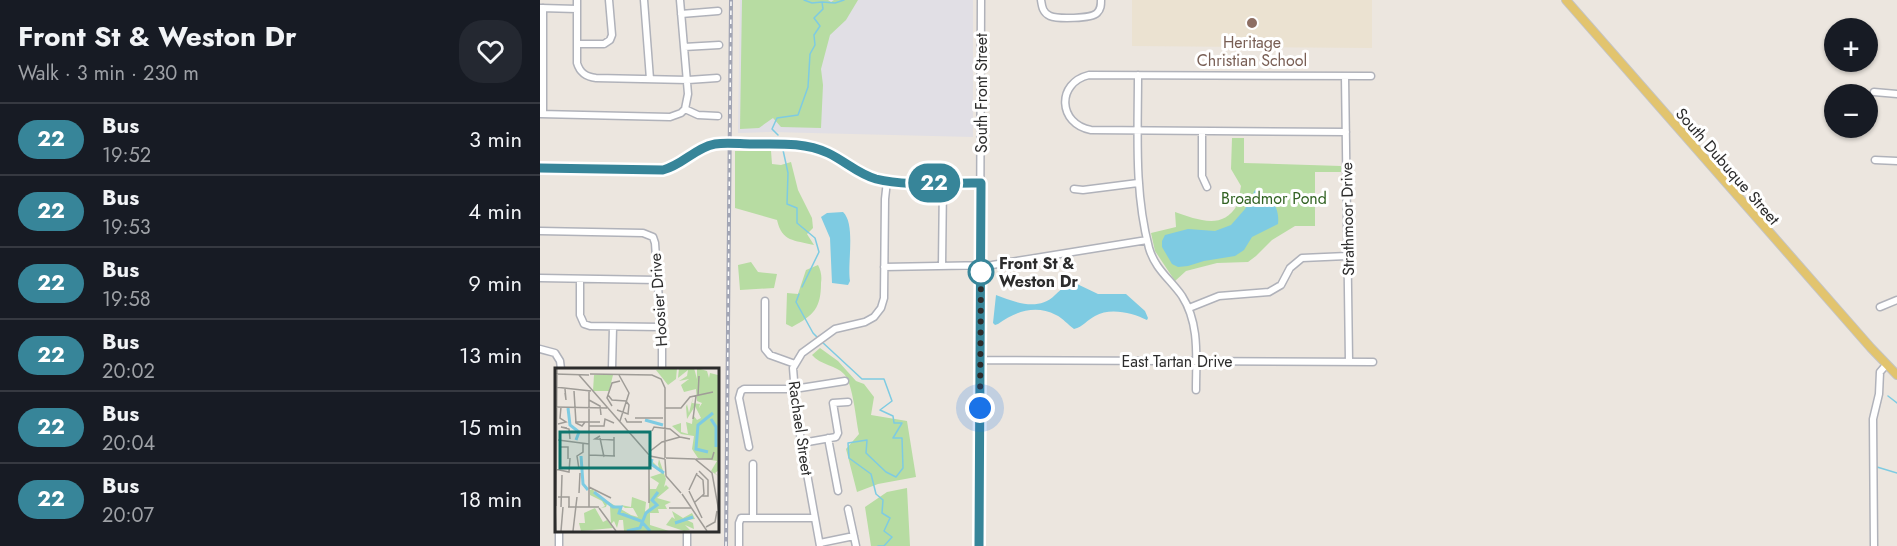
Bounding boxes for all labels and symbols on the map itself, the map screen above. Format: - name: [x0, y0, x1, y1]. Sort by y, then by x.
- marker: Heritage Christian School: [1245, 16, 1259, 30]
- place label: Heritage Christian School: [1197, 31, 1307, 72]
- street label: South Front Street: [970, 33, 993, 153]
- street label: South Dubuque Street: [1670, 103, 1785, 230]
- street label: Strathmoor Drive: [1335, 162, 1360, 276]
- line badge: 22: [907, 164, 961, 202]
- park label: Broadmor Pond: [1221, 187, 1327, 210]
- street label: Hoosier Drive: [644, 252, 673, 347]
- place label: Front St & Weston Dr: [999, 252, 1078, 293]
- marker: Front St & Weston Dr: [968, 259, 994, 285]
- street label: East Tartan Drive: [1122, 350, 1232, 373]
- inset map: [555, 368, 718, 531]
- street label: Rachael Street: [782, 379, 819, 477]
- your location: [965, 393, 995, 423]

